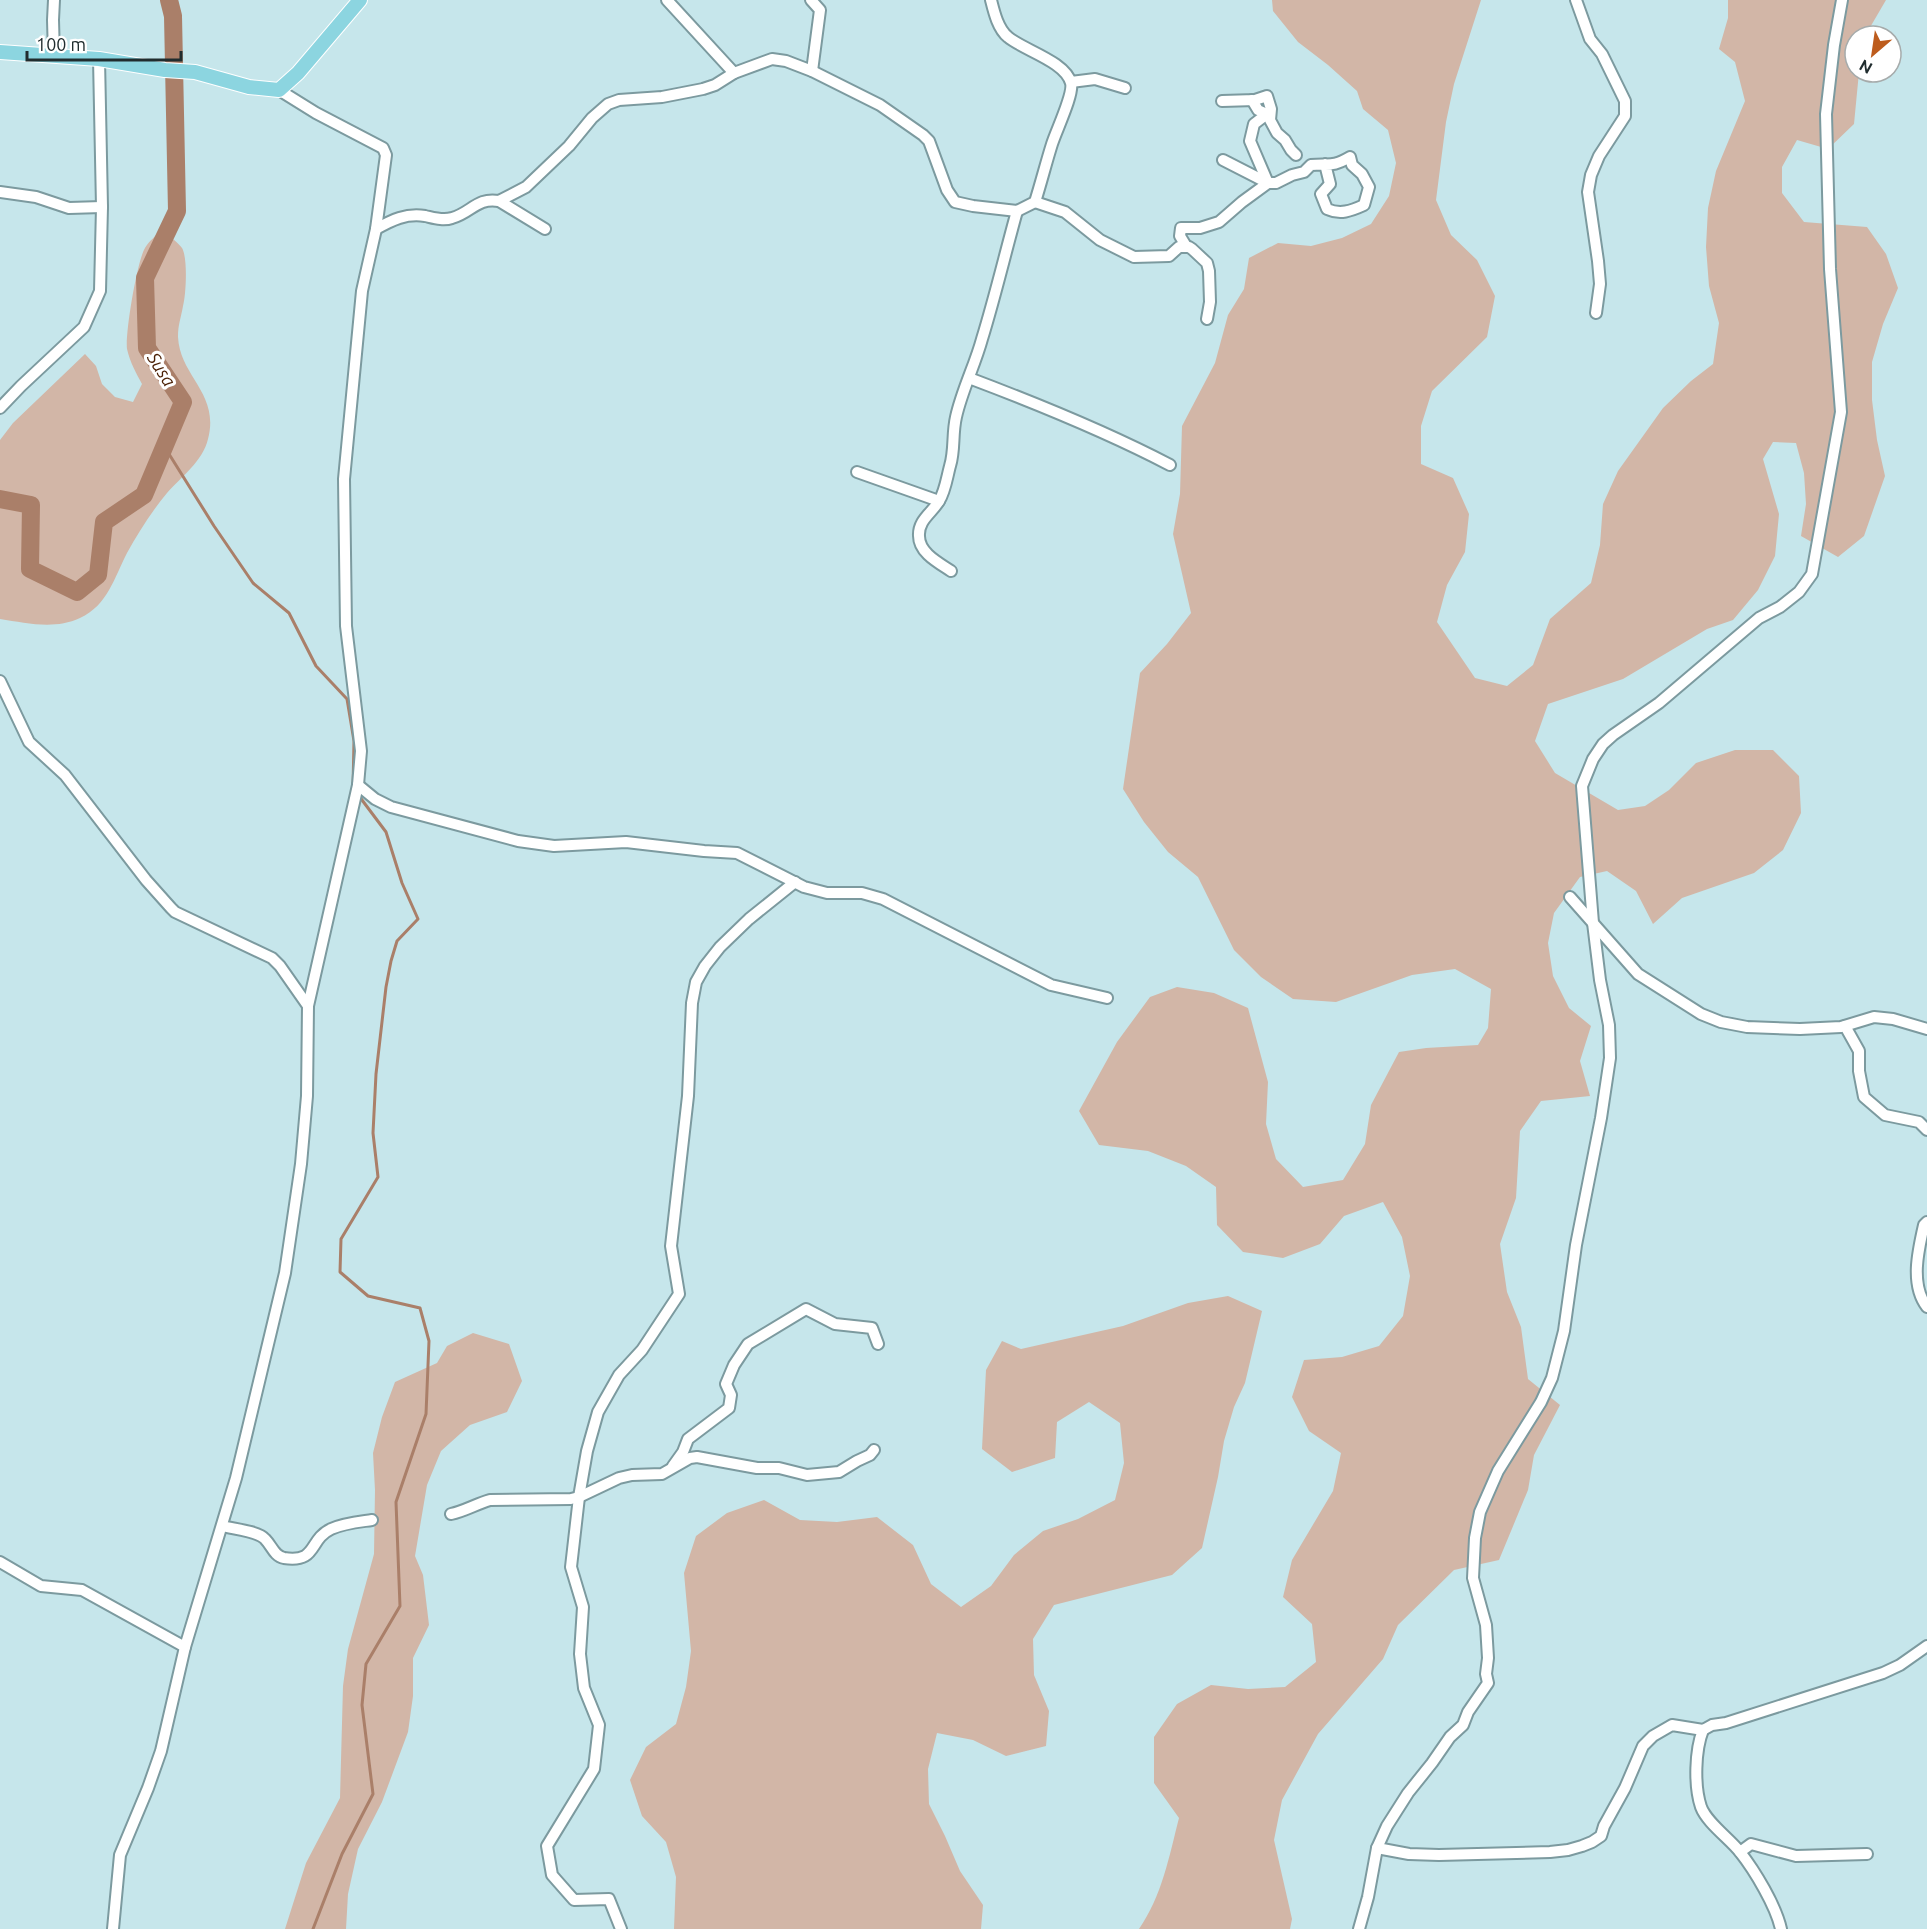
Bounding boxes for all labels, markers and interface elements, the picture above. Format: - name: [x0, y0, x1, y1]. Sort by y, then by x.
- scale bar: [27, 24, 182, 62]
- north arrow: [1843, 24, 1903, 84]
- text: 100 m: [36, 34, 86, 54]
- text: N: [1856, 56, 1875, 78]
- water label: Susa: [143, 348, 180, 390]

